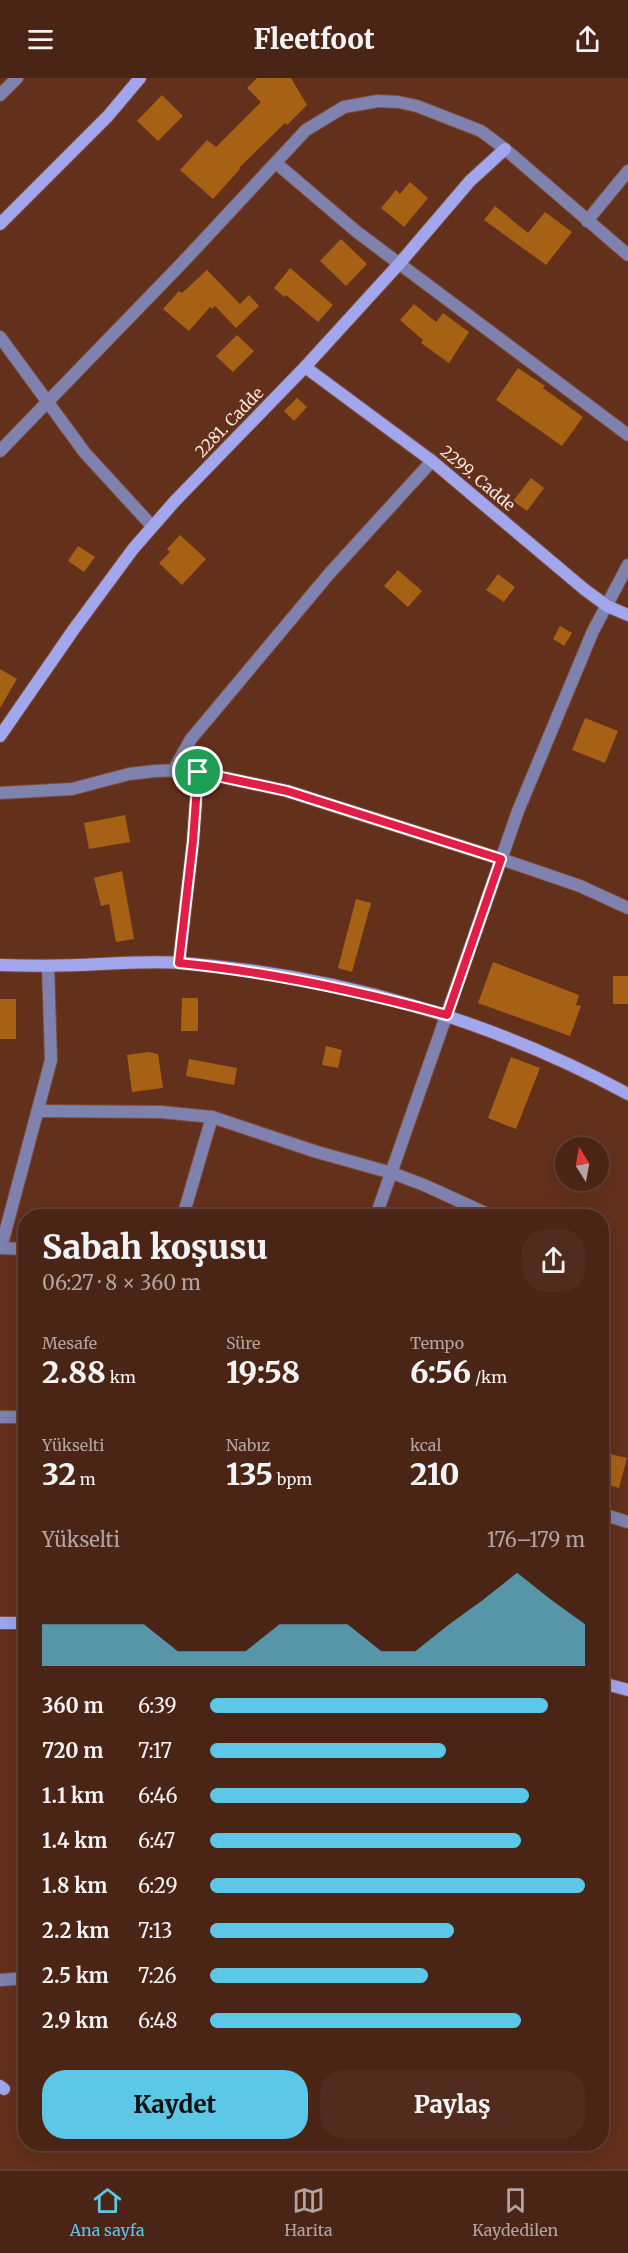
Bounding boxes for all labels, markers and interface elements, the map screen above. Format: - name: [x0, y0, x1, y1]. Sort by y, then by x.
- text: Fleetfoot: [253, 22, 375, 56]
- icon: menu: [24, 23, 57, 56]
- icon: share: [571, 23, 604, 56]
- street label: 2281. Cadde: [191, 383, 267, 461]
- street label: 2299. Cadde: [437, 441, 519, 515]
- pin: [172, 746, 223, 797]
- icon: arrive: [181, 755, 214, 788]
- north arrow: [555, 1137, 609, 1191]
- map controls: [555, 1137, 609, 1191]
- text: Sabah koşusu: [42, 1227, 268, 1268]
- button: share: [522, 1229, 585, 1292]
- text: 06:27 · 8 × 360 m: [42, 1270, 201, 1295]
- text: Mesafe: [42, 1333, 97, 1353]
- text: Süre: [226, 1333, 260, 1353]
- text: Tempo: [410, 1333, 464, 1353]
- text: 2.88: [42, 1353, 106, 1391]
- text: 19:58: [226, 1353, 300, 1391]
- text: 6:56: [410, 1353, 471, 1391]
- text: km: [106, 1367, 136, 1387]
- text: /km: [471, 1367, 507, 1387]
- text: Yükselti: [42, 1435, 104, 1455]
- text: Nabız: [226, 1435, 270, 1455]
- text: kcal: [410, 1435, 441, 1455]
- text: 32: [42, 1455, 76, 1493]
- text: 135: [226, 1455, 273, 1493]
- text: 210: [410, 1455, 460, 1493]
- text: m: [76, 1469, 96, 1489]
- text: bpm: [273, 1469, 312, 1489]
- text: Yükselti: [42, 1527, 120, 1552]
- text: 176–179 m: [487, 1527, 585, 1552]
- text: 360 m: [42, 1693, 104, 1718]
- text: 6:39: [138, 1693, 177, 1718]
- text: 720 m: [42, 1738, 103, 1763]
- text: 7:17: [138, 1738, 172, 1763]
- text: 1.1 km: [42, 1783, 104, 1808]
- text: 6:46: [138, 1783, 178, 1808]
- text: 1.4 km: [42, 1828, 107, 1853]
- text: 6:47: [138, 1828, 175, 1853]
- text: 1.8 km: [42, 1873, 107, 1898]
- text: 6:29: [138, 1873, 178, 1898]
- text: 2.2 km: [42, 1918, 109, 1943]
- text: 7:13: [138, 1918, 173, 1943]
- text: 2.5 km: [42, 1963, 109, 1988]
- text: 7:26: [138, 1963, 177, 1988]
- text: 2.9 km: [42, 2008, 108, 2033]
- text: 6:48: [138, 2008, 178, 2033]
- button: Kaydet: [42, 2070, 308, 2139]
- button: Paylaş: [320, 2070, 585, 2139]
- tab: Ana sayfa: [70, 2184, 145, 2240]
- tab: Harita: [284, 2184, 333, 2240]
- tab: Kaydedilen: [472, 2184, 558, 2240]

